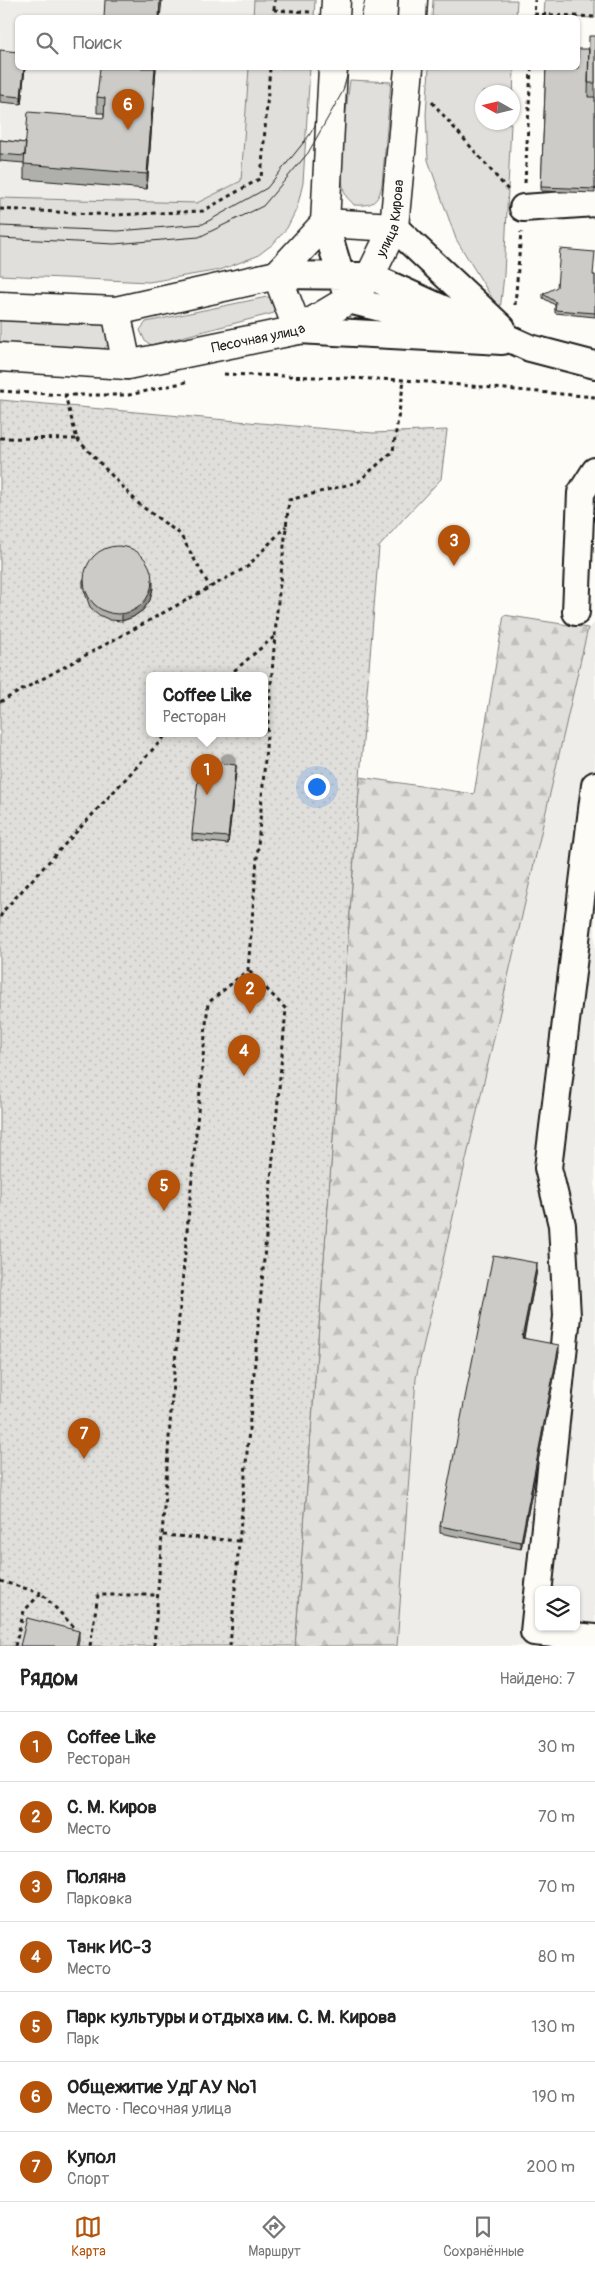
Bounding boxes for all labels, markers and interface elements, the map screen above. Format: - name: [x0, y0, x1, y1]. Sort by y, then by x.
- search box: [15, 15, 580, 70]
- icon: search: [33, 29, 61, 57]
- text: Поиск: [73, 31, 123, 55]
- north arrow: [475, 85, 520, 130]
- pin: 6: [112, 89, 144, 130]
- street label: улица Кирова: [372, 179, 407, 260]
- street label: Песочная улица: [210, 319, 308, 356]
- pin: 3: [438, 525, 470, 566]
- popup: [146, 672, 268, 737]
- text: Coffee Like: [163, 683, 251, 707]
- text: Ресторан: [163, 707, 226, 727]
- pin: 1: [191, 754, 223, 795]
- your location: [304, 774, 330, 800]
- pin: 2: [234, 973, 266, 1014]
- pin: 4: [228, 1035, 260, 1076]
- pin: 5: [148, 1170, 180, 1211]
- pin: 7: [68, 1418, 100, 1459]
- map controls: [535, 1586, 580, 1631]
- button: layers: [535, 1586, 580, 1631]
- text: Рядом: [20, 1665, 78, 1692]
- text: Найдено: 7: [499, 1669, 575, 1689]
- text: Coffee Like: [67, 1725, 156, 1749]
- text: 1: [33, 1737, 39, 1757]
- text: 30 m: [537, 1737, 575, 1757]
- text: Ресторан: [67, 1749, 130, 1769]
- text: С. М. Киров: [67, 1795, 157, 1819]
- text: 2: [32, 1807, 40, 1827]
- text: 70 m: [538, 1807, 575, 1827]
- text: Место: [67, 1819, 111, 1839]
- text: Поляна: [67, 1865, 126, 1889]
- text: 3: [32, 1877, 40, 1897]
- text: 70 m: [538, 1877, 575, 1897]
- text: Парковка: [67, 1889, 132, 1909]
- text: Танк ИС-3: [67, 1935, 152, 1959]
- text: 4: [31, 1947, 41, 1967]
- text: 80 m: [538, 1947, 575, 1967]
- text: Место: [67, 1959, 111, 1979]
- text: Парк культуры и отдыха им. С. М. Кирова: [67, 2005, 396, 2029]
- text: 5: [32, 2017, 40, 2037]
- text: 130 m: [531, 2017, 575, 2037]
- text: Парк: [67, 2029, 100, 2049]
- text: Общежитие УдГАУ №1: [67, 2075, 257, 2099]
- text: 6: [31, 2087, 41, 2107]
- text: 190 m: [532, 2087, 575, 2107]
- text: Место · Песочная улица: [67, 2099, 231, 2119]
- text: Купол: [67, 2145, 116, 2169]
- text: 7: [32, 2157, 40, 2177]
- text: 200 m: [527, 2157, 575, 2177]
- text: Спорт: [67, 2169, 109, 2189]
- tab: Карта: [71, 2213, 106, 2260]
- tab: Маршрут: [248, 2213, 301, 2260]
- tab: Сохранённые: [443, 2213, 524, 2260]

